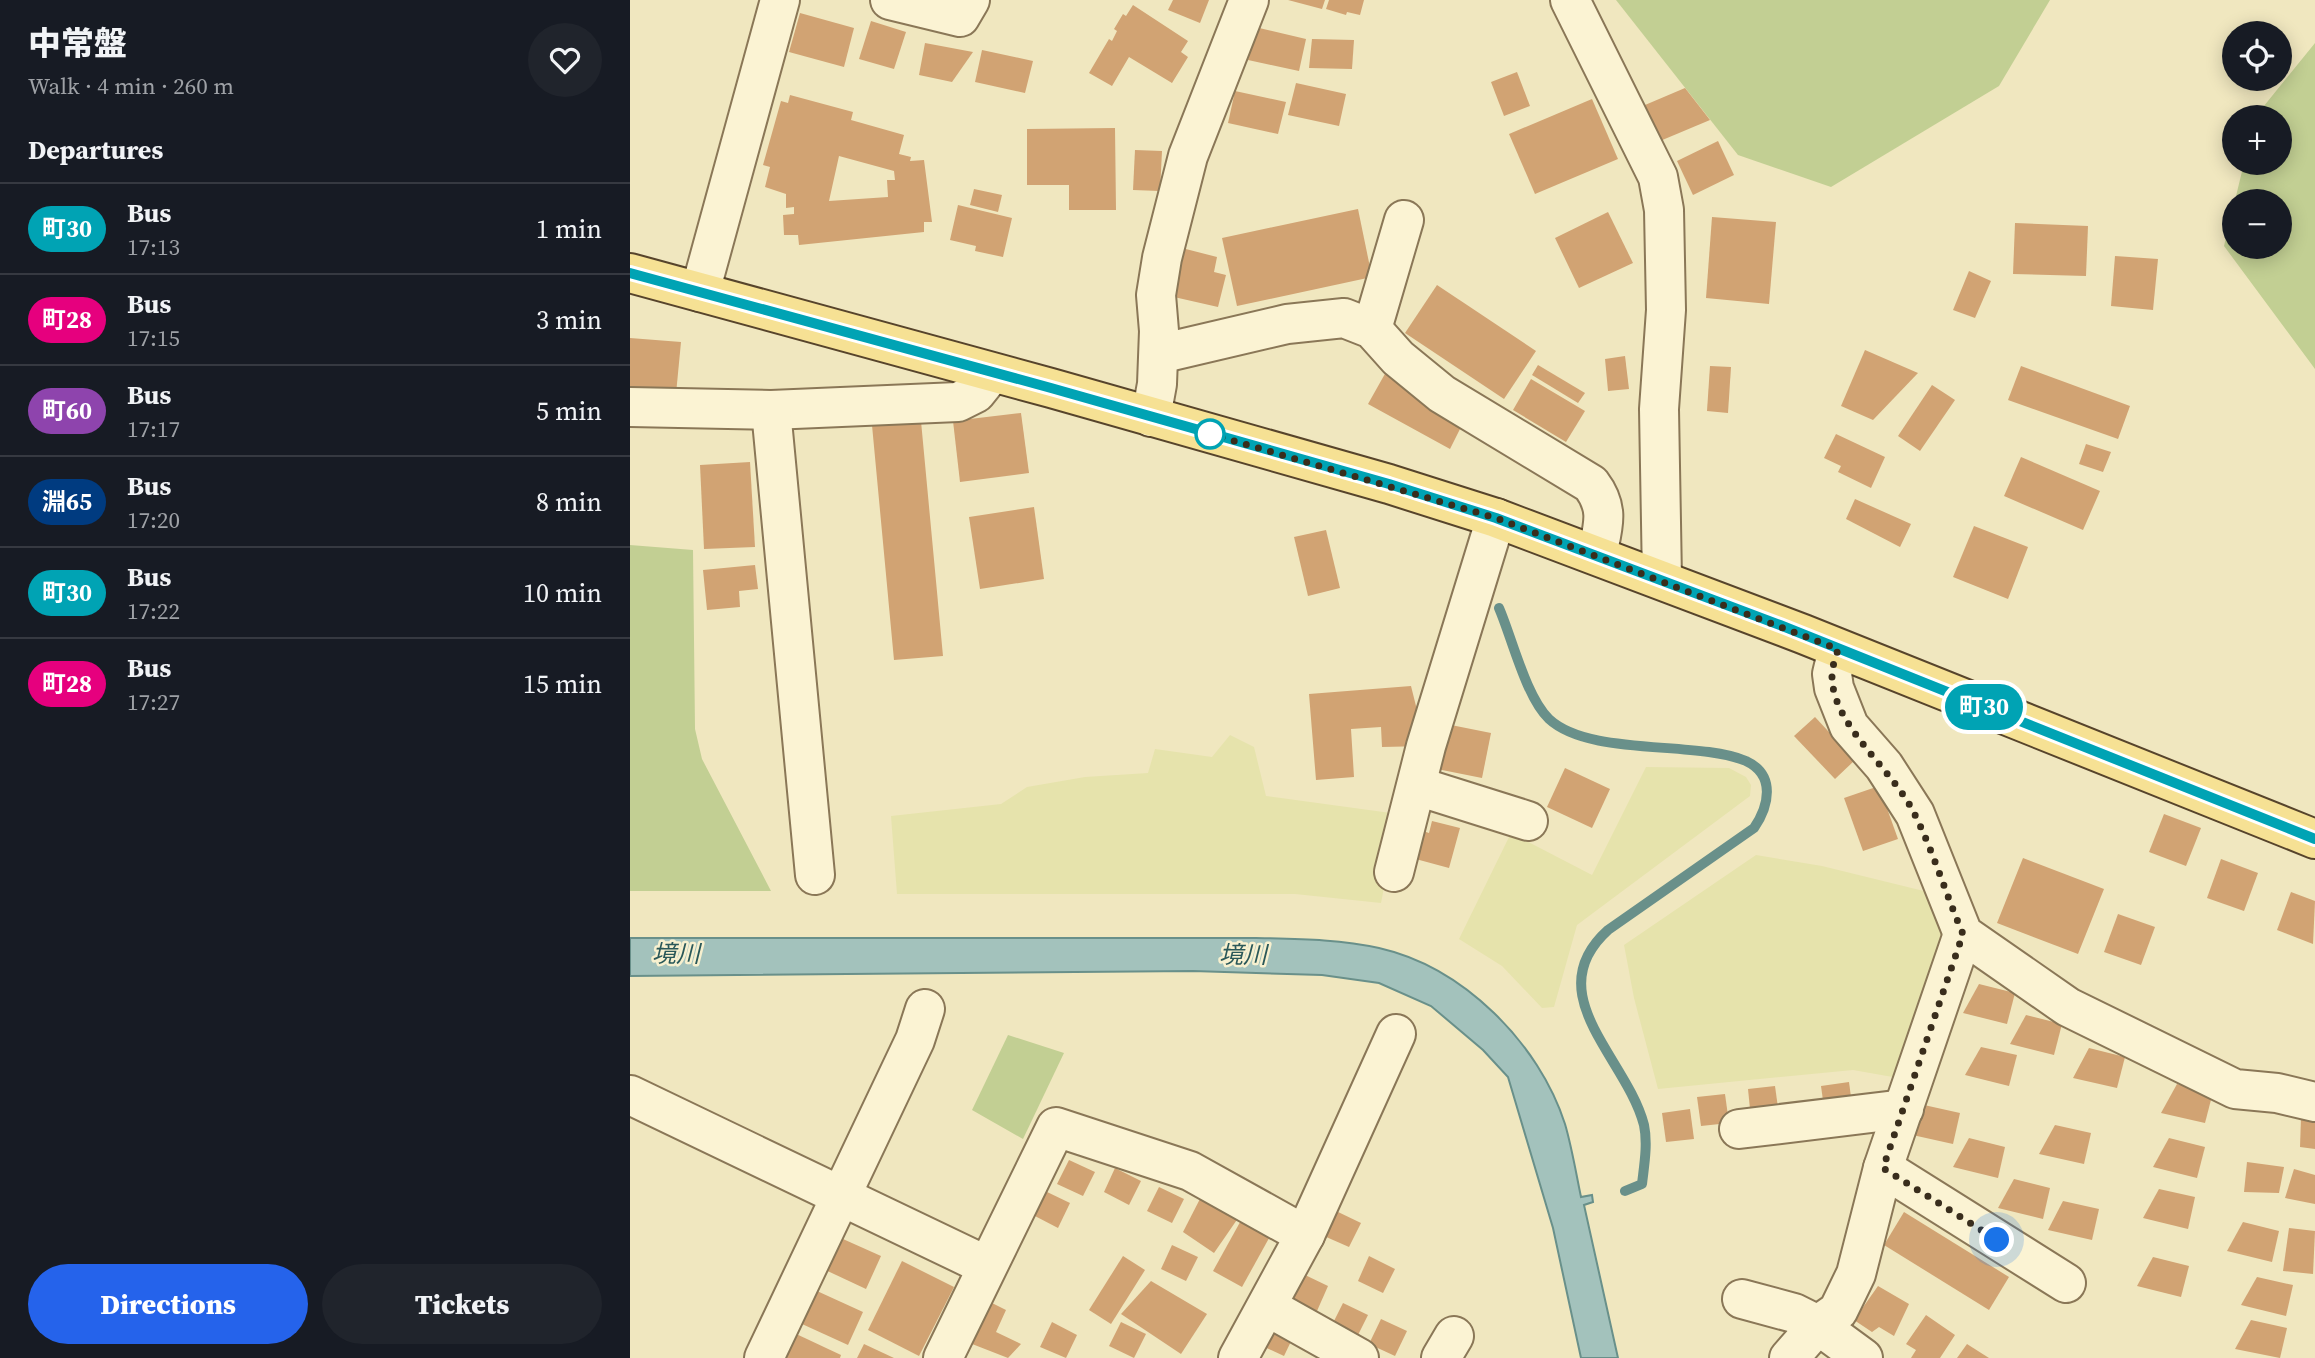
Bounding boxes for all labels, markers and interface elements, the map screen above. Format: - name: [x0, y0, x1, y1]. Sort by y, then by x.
- text: 中常盤: [28, 21, 127, 66]
- map controls: [2222, 21, 2292, 259]
- button: locate: [2222, 21, 2292, 91]
- button: heart: [528, 23, 602, 97]
- text: Walk · 4 min · 260 m: [28, 70, 234, 102]
- button: +: [2222, 105, 2292, 175]
- text: Departures: [28, 132, 163, 168]
- button: −: [2222, 189, 2292, 259]
- text: Bus: [127, 195, 171, 231]
- text: 1 min: [536, 211, 602, 247]
- text: 町30: [42, 212, 92, 245]
- text: 17:13: [127, 231, 180, 263]
- text: Bus: [127, 286, 171, 322]
- text: 3 min: [536, 302, 602, 338]
- text: 町28: [42, 303, 92, 336]
- text: 17:15: [127, 322, 180, 354]
- text: Bus: [127, 377, 171, 413]
- text: 5 min: [536, 393, 602, 429]
- text: 町60: [42, 394, 92, 427]
- text: 17:17: [127, 413, 180, 445]
- unlabelled marker: [1195, 419, 1225, 449]
- text: Bus: [127, 468, 171, 504]
- text: 8 min: [536, 484, 602, 520]
- text: 淵65: [42, 485, 92, 518]
- text: 17:20: [127, 504, 180, 536]
- text: Bus: [127, 559, 171, 595]
- text: 10 min: [523, 575, 602, 611]
- text: 町30: [42, 576, 92, 609]
- text: 17:22: [127, 595, 180, 627]
- text: Bus: [127, 650, 171, 686]
- text: 15 min: [523, 666, 602, 702]
- text: 町28: [42, 667, 92, 700]
- line badge: 町30: [1944, 684, 2024, 730]
- text: 17:27: [127, 686, 180, 718]
- text: 町30: [1959, 690, 2009, 723]
- water label: 境川: [652, 937, 703, 970]
- water label: 境川: [1219, 938, 1270, 971]
- your location: [1979, 1222, 2014, 1257]
- button: Directions: [28, 1264, 308, 1344]
- button: Tickets: [322, 1264, 602, 1344]

